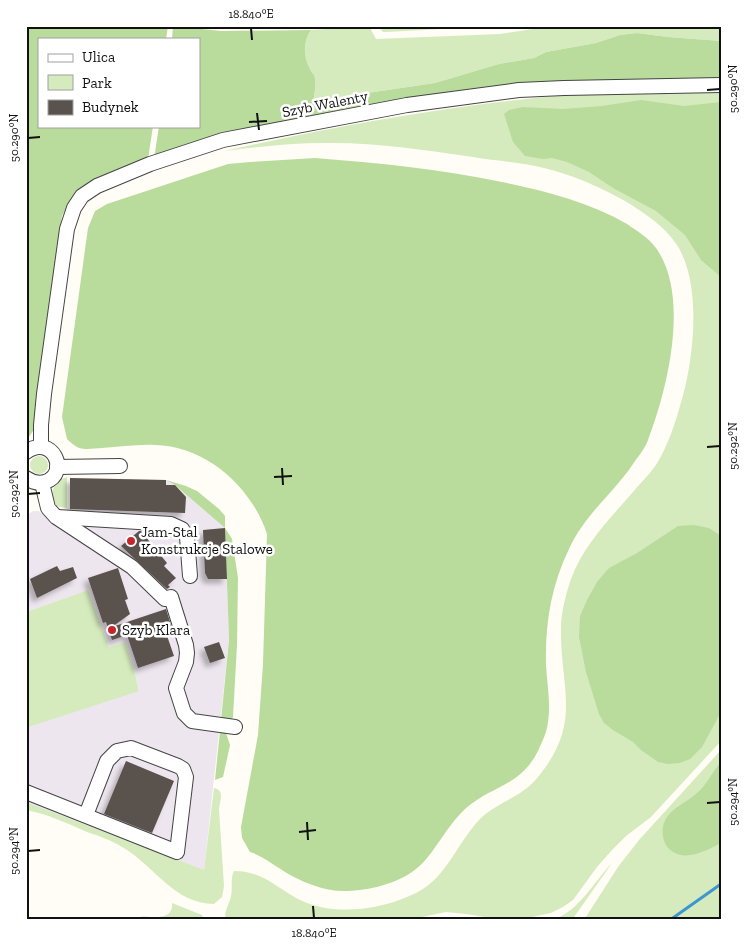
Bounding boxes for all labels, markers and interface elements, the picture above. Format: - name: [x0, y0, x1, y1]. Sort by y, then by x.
- text: 18.840°E: [228, 7, 274, 21]
- legend: [38, 38, 200, 128]
- text: Ulica: [82, 48, 115, 66]
- text: 50.290°N: [726, 65, 740, 113]
- text: Park: [82, 74, 112, 92]
- street label: Szyb Walenty: [281, 87, 370, 121]
- text: Budynek: [82, 98, 139, 116]
- text: 50.290°N: [7, 114, 21, 162]
- text: 50.292°N: [726, 422, 740, 470]
- text: 50.292°N: [7, 470, 21, 518]
- place label: Jam-Stal Konstrukcje Stalowe: [141, 523, 273, 558]
- marker: Jam-Stal Konstrukcje Stalowe: [125, 535, 137, 547]
- place label: Szyb Klara: [122, 621, 190, 639]
- marker: Szyb Klara: [106, 624, 118, 636]
- text: 50.294°N: [726, 778, 740, 826]
- text: 50.294°N: [7, 827, 21, 875]
- text: 18.840°E: [291, 926, 337, 940]

